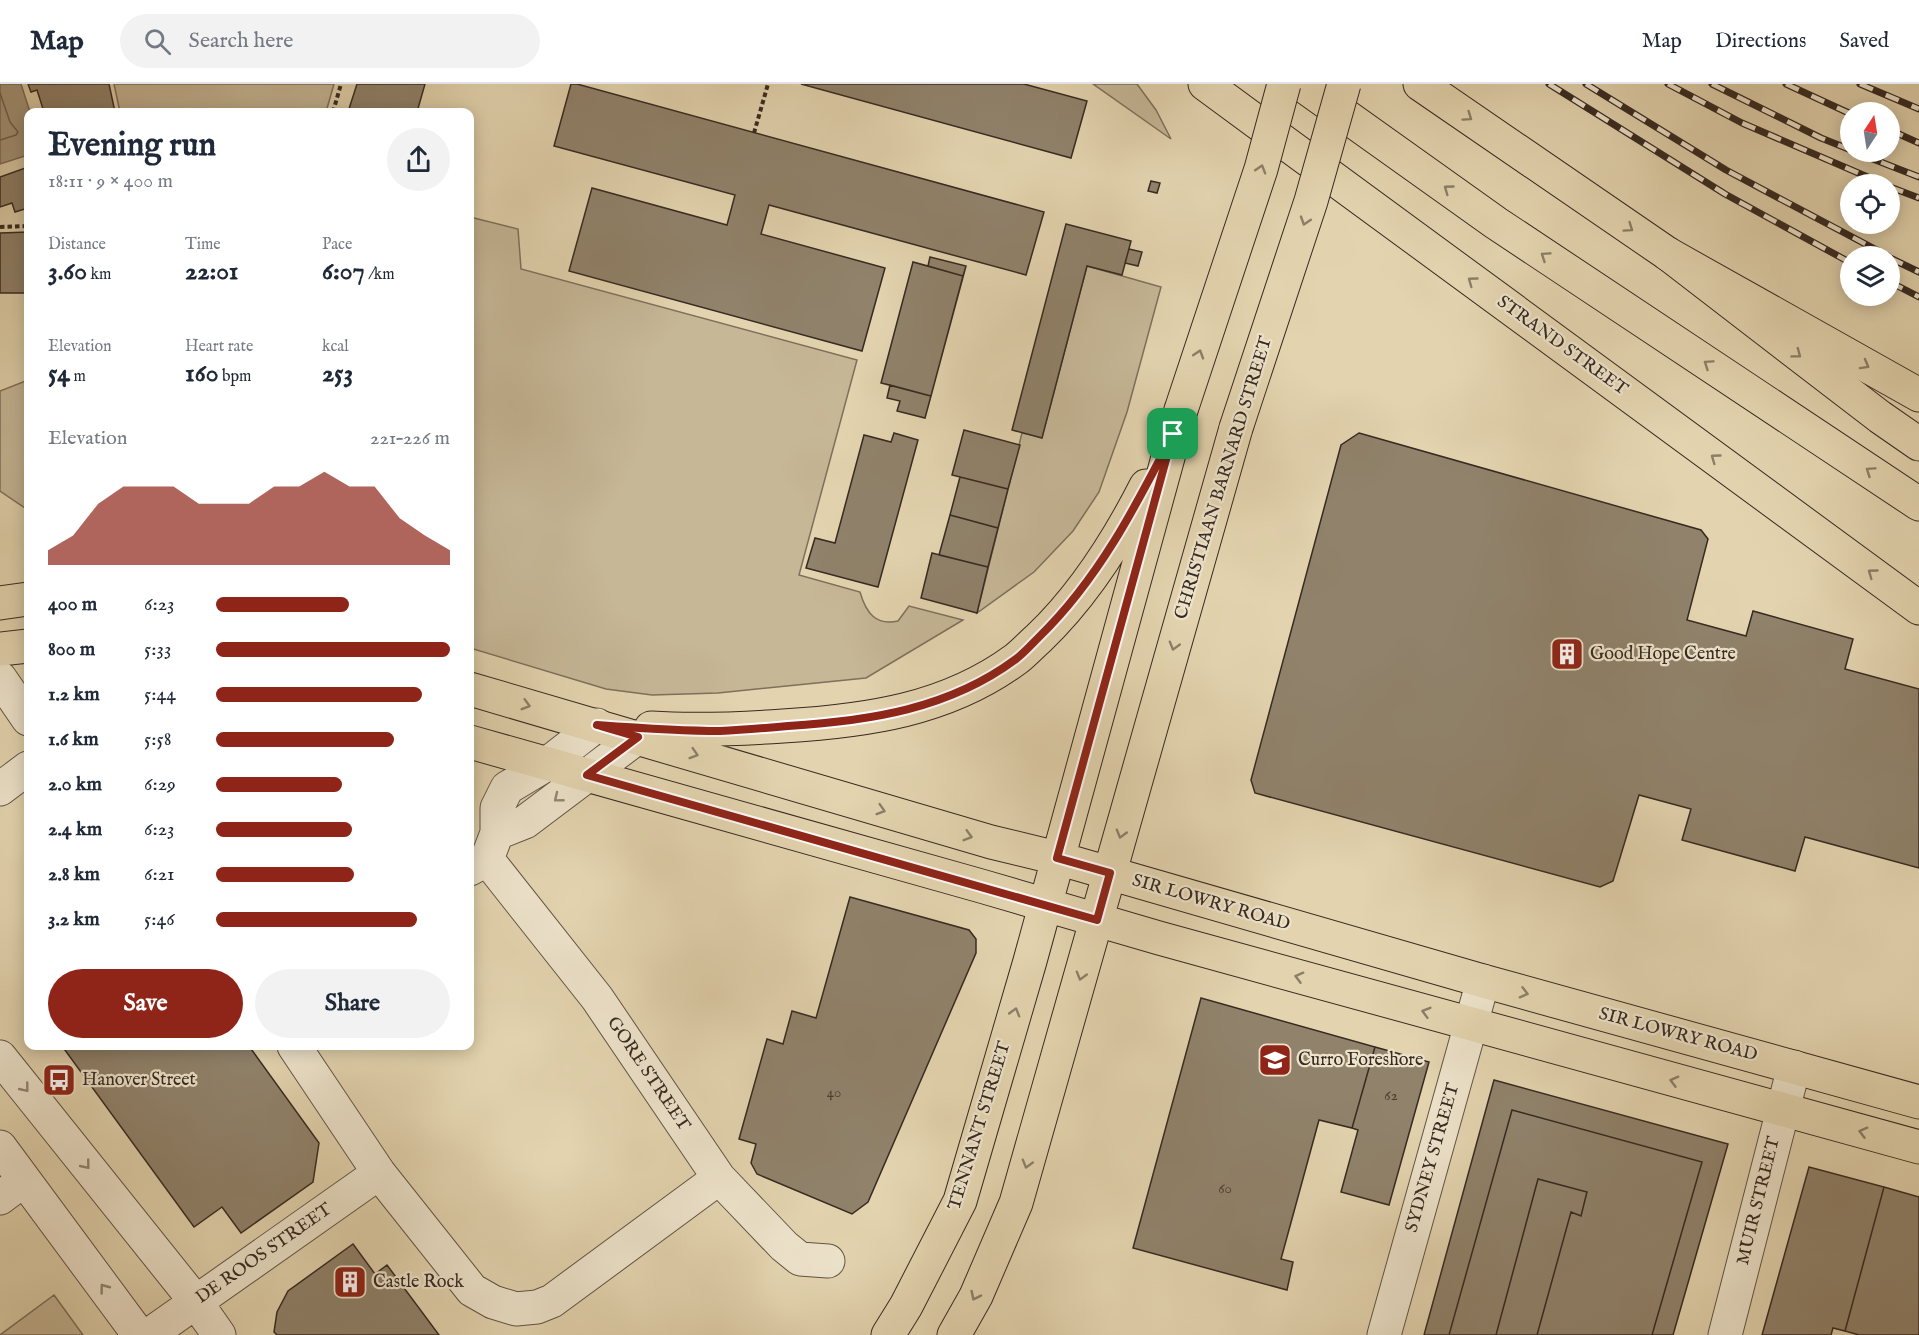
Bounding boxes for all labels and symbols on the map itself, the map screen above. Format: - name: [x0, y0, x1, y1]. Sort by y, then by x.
- north arrow: [1840, 102, 1900, 162]
- one-way arrow: [1461, 110, 1472, 121]
- one-way arrow: [1254, 164, 1266, 175]
- one-way arrow: [1444, 185, 1455, 196]
- one-way arrow: [1300, 215, 1312, 226]
- one-way arrow: [1622, 221, 1633, 232]
- one-way arrow: [1541, 252, 1552, 263]
- one-way arrow: [1468, 277, 1479, 288]
- street label: STRAND STREET: [1492, 291, 1632, 401]
- street label: CHRISTIAAN BARNARD STREET: [1170, 334, 1278, 622]
- one-way arrow: [1791, 346, 1802, 357]
- one-way arrow: [1192, 349, 1205, 360]
- one-way arrow: [1859, 358, 1869, 370]
- one-way arrow: [1704, 359, 1714, 371]
- pin: [1147, 408, 1198, 459]
- one-way arrow: [1710, 454, 1721, 465]
- one-way arrow: [1866, 467, 1877, 478]
- one-way arrow: [1867, 569, 1878, 580]
- building icon: Good Hope Centre: [1549, 636, 1585, 672]
- one-way arrow: [1169, 640, 1181, 651]
- place label: Good Hope Centre: [1590, 643, 1736, 666]
- one-way arrow: [520, 698, 531, 710]
- one-way arrow: [688, 747, 699, 759]
- one-way arrow: [554, 790, 565, 801]
- one-way arrow: [875, 803, 885, 815]
- one-way arrow: [1116, 828, 1128, 839]
- one-way arrow: [962, 829, 973, 841]
- street label: SIR LOWRY ROAD: [1129, 869, 1293, 937]
- one-way arrow: [1076, 970, 1088, 981]
- one-way arrow: [1294, 971, 1304, 984]
- one-way arrow: [1518, 985, 1528, 998]
- street label: SIR LOWRY ROAD: [1596, 1003, 1760, 1067]
- one-way arrow: [1008, 1007, 1020, 1018]
- one-way arrow: [1421, 1007, 1432, 1019]
- street label: GORE STREET: [601, 1012, 695, 1136]
- street label: TENNANT STREET: [943, 1039, 1017, 1213]
- school or university icon: Curro Foreshore: [1257, 1042, 1293, 1078]
- place label: Curro Foreshore: [1298, 1049, 1423, 1072]
- bus stop icon: Hanover Street: [41, 1062, 77, 1098]
- place label: Hanover Street: [82, 1069, 196, 1092]
- one-way arrow: [1670, 1075, 1680, 1088]
- one-way arrow: [17, 1081, 28, 1092]
- street label: SYDNEY STREET: [1401, 1081, 1465, 1235]
- house number: 40: [827, 1083, 841, 1102]
- house number: 62: [1384, 1086, 1398, 1105]
- one-way arrow: [1858, 1127, 1868, 1139]
- street label: MUIR STREET: [1732, 1134, 1786, 1268]
- one-way arrow: [78, 1158, 89, 1169]
- one-way arrow: [1022, 1158, 1035, 1168]
- house number: 60: [1218, 1179, 1232, 1198]
- street label: DE ROOS STREET: [191, 1198, 337, 1310]
- building icon: Castle Rock: [332, 1264, 368, 1300]
- place label: Castle Rock: [373, 1271, 464, 1294]
- one-way arrow: [101, 1284, 112, 1295]
- one-way arrow: [971, 1290, 983, 1301]

